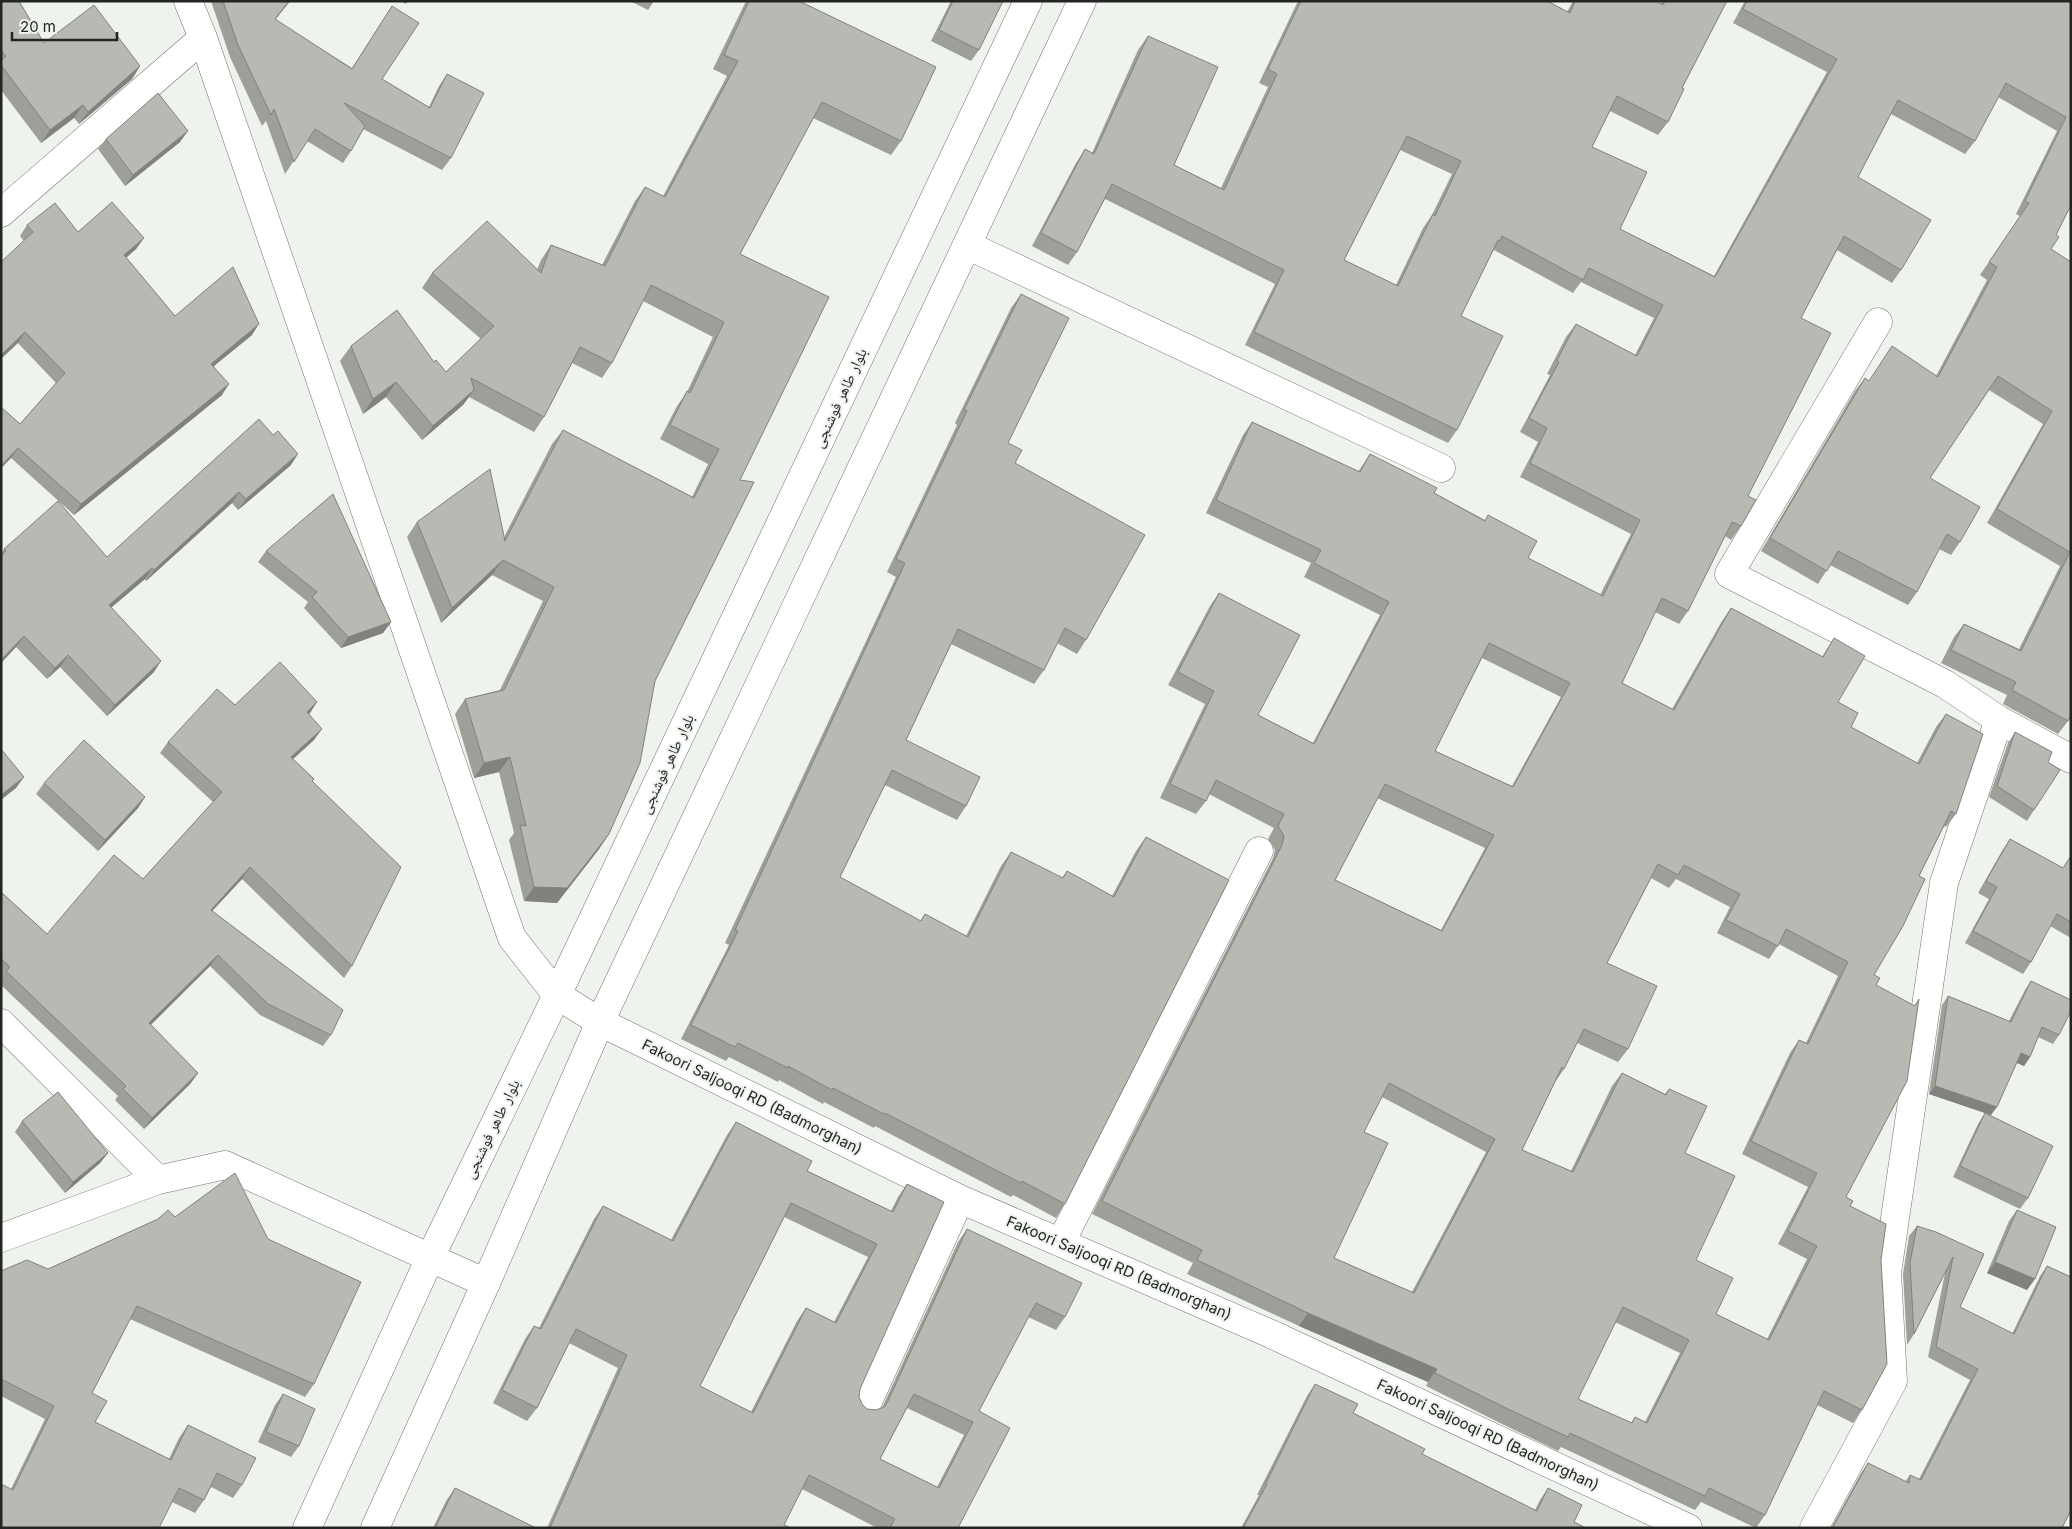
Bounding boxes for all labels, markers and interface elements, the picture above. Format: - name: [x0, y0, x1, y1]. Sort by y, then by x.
- scale bar: [12, 10, 118, 42]
- text: 20 m: [20, 17, 56, 36]
- street label: بلوار طاهر فوشنجی: [808, 345, 872, 451]
- street label: بلوار طاهر فوشنجی: [635, 711, 699, 817]
- street label: Fakoori Saljooqi RD (Badmorghan): [639, 1035, 866, 1158]
- street label: بلوار طاهر فوشنجی: [459, 1076, 525, 1182]
- street label: Fakoori Saljooqi RD (Badmorghan): [1004, 1211, 1235, 1324]
- street label: Fakoori Saljooqi RD (Badmorghan): [1374, 1375, 1602, 1494]

